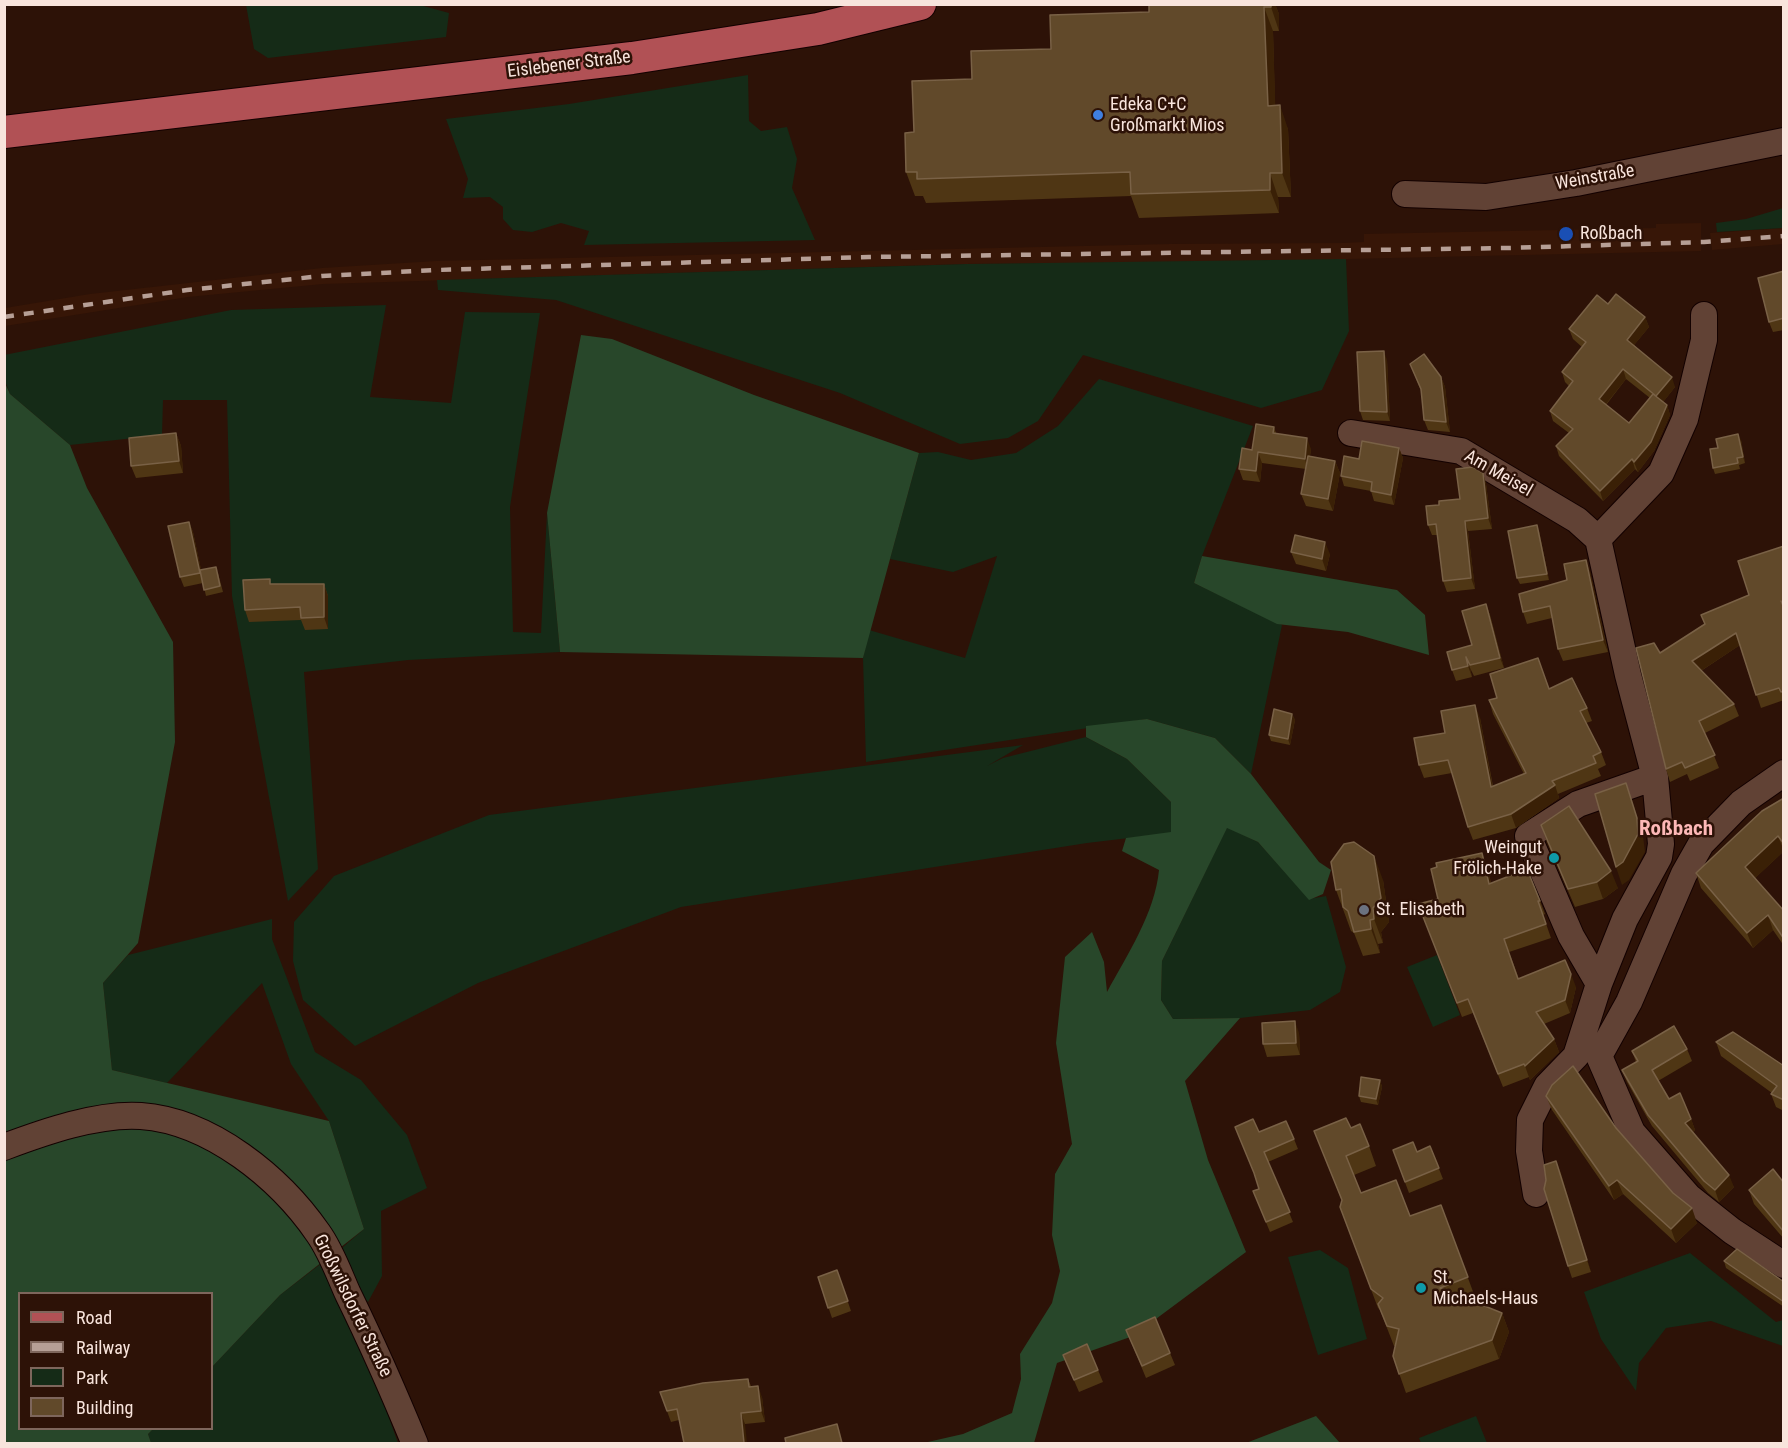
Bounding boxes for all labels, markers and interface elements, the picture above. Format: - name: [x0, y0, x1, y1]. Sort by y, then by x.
- street label: Eislebener Straße: [506, 47, 632, 83]
- place label: Edeka C+C Großmarkt Mios: [1110, 94, 1225, 136]
- marker: Edeka C+C Großmarkt Mios: [1091, 108, 1105, 122]
- street label: Weinstraße: [1554, 160, 1636, 196]
- place label: Roßbach: [1580, 223, 1642, 245]
- marker: Roßbach: [1557, 225, 1575, 243]
- street label: Am Meisel: [1460, 446, 1536, 502]
- district label: Roßbach: [1639, 817, 1713, 843]
- place label: Weingut Frölich-Hake: [1453, 837, 1542, 880]
- marker: Weingut Frölich-Hake: [1547, 851, 1561, 865]
- place label: St. Elisabeth: [1376, 899, 1465, 921]
- marker: St. Elisabeth: [1357, 903, 1371, 917]
- street label: Großwilsdorfer Straße: [308, 1231, 396, 1381]
- place label: St. Michaels-Haus: [1433, 1267, 1538, 1310]
- marker: St. Michaels-Haus: [1414, 1281, 1428, 1295]
- legend: [18, 1292, 213, 1430]
- text: Road: [76, 1307, 112, 1328]
- text: Railway: [76, 1337, 130, 1358]
- text: Park: [76, 1367, 108, 1388]
- text: Building: [76, 1397, 133, 1418]

